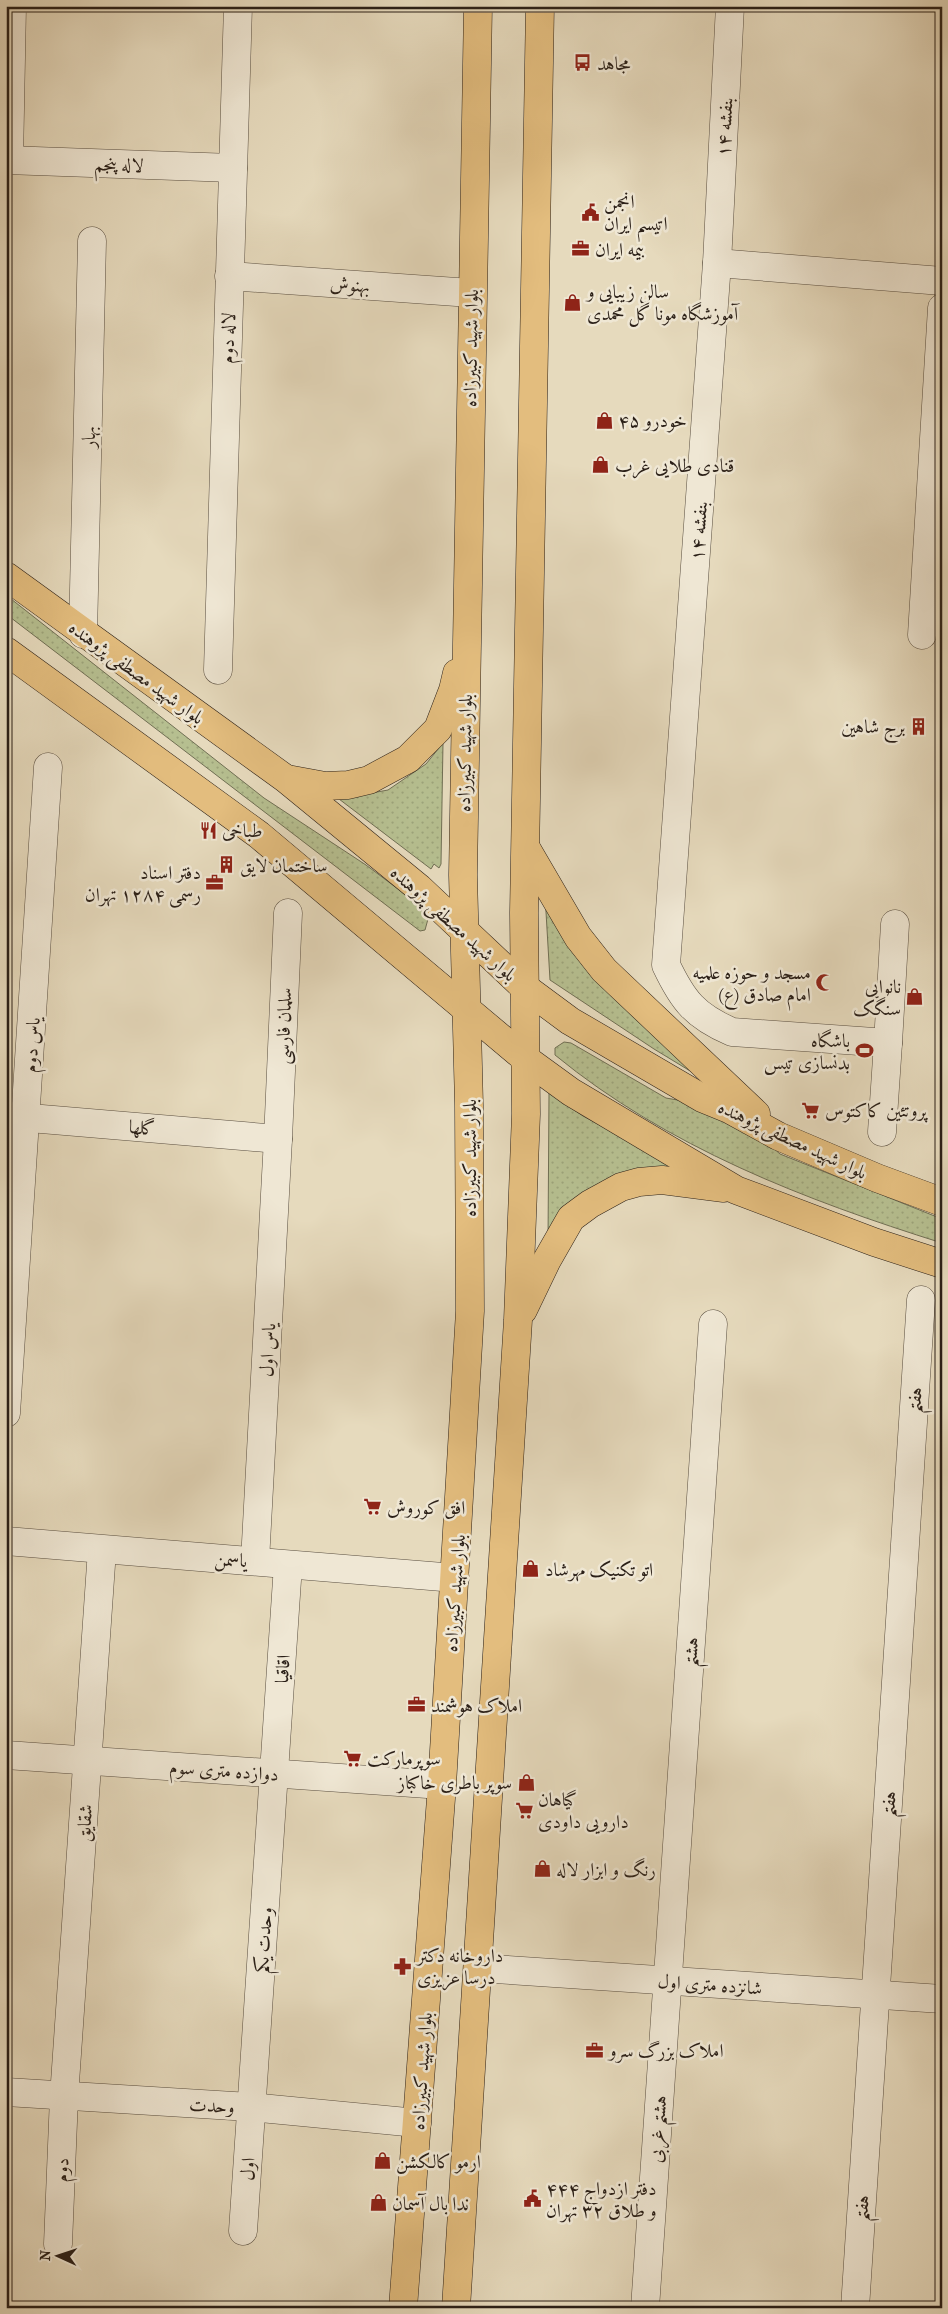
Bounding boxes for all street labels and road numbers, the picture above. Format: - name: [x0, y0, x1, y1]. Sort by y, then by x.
- street label: بنفشه ۱۴: [712, 97, 738, 157]
- street label: لاله پنجم: [94, 153, 144, 184]
- street label: بهنوش: [329, 273, 371, 298]
- street label: بلوار شهید کبیرزاده: [459, 289, 484, 407]
- street label: لاله دوم: [216, 312, 245, 364]
- street label: بهار: [78, 426, 101, 450]
- street label: بنفشه ۱۴: [686, 501, 712, 561]
- street label: بلوار شهید مصطفی پژوهنده: [63, 616, 208, 731]
- street label: بلوار شهید کبیرزاده: [453, 694, 478, 812]
- street label: بلوار شهید مصطفی پژوهنده: [385, 861, 521, 988]
- street label: سلمان فارسی: [272, 987, 298, 1065]
- street label: یاس دوم: [19, 1015, 50, 1074]
- street label: بلوار شهید مصطفی پژوهنده: [714, 1096, 871, 1186]
- street label: بلوار شهید کبیرزاده: [459, 1099, 482, 1217]
- street label: گلها: [128, 1115, 156, 1140]
- street label: یاس اول: [256, 1321, 281, 1378]
- street label: هفتم: [903, 1386, 935, 1415]
- street label: بلوار شهید کبیرزاده: [440, 1533, 471, 1653]
- street label: یاسمن: [214, 1548, 249, 1574]
- street label: هشتم: [679, 1636, 711, 1668]
- street label: اقاقیا: [271, 1654, 295, 1684]
- street label: دوازده متری سوم: [168, 1756, 279, 1791]
- street label: هفتم: [877, 1790, 909, 1819]
- street label: شقایق: [73, 1804, 98, 1843]
- street label: وحدت یکم: [251, 1906, 283, 1974]
- street label: شانزده متری اول: [657, 1970, 763, 2000]
- street label: بلوار شهید کبیرزاده: [407, 2011, 438, 2131]
- street label: وحدت: [189, 2094, 235, 2118]
- street label: هشتم غربی: [645, 2095, 679, 2164]
- street label: دوم: [51, 2157, 78, 2183]
- street label: اول: [236, 2157, 260, 2181]
- street label: هفتم: [850, 2194, 882, 2223]

